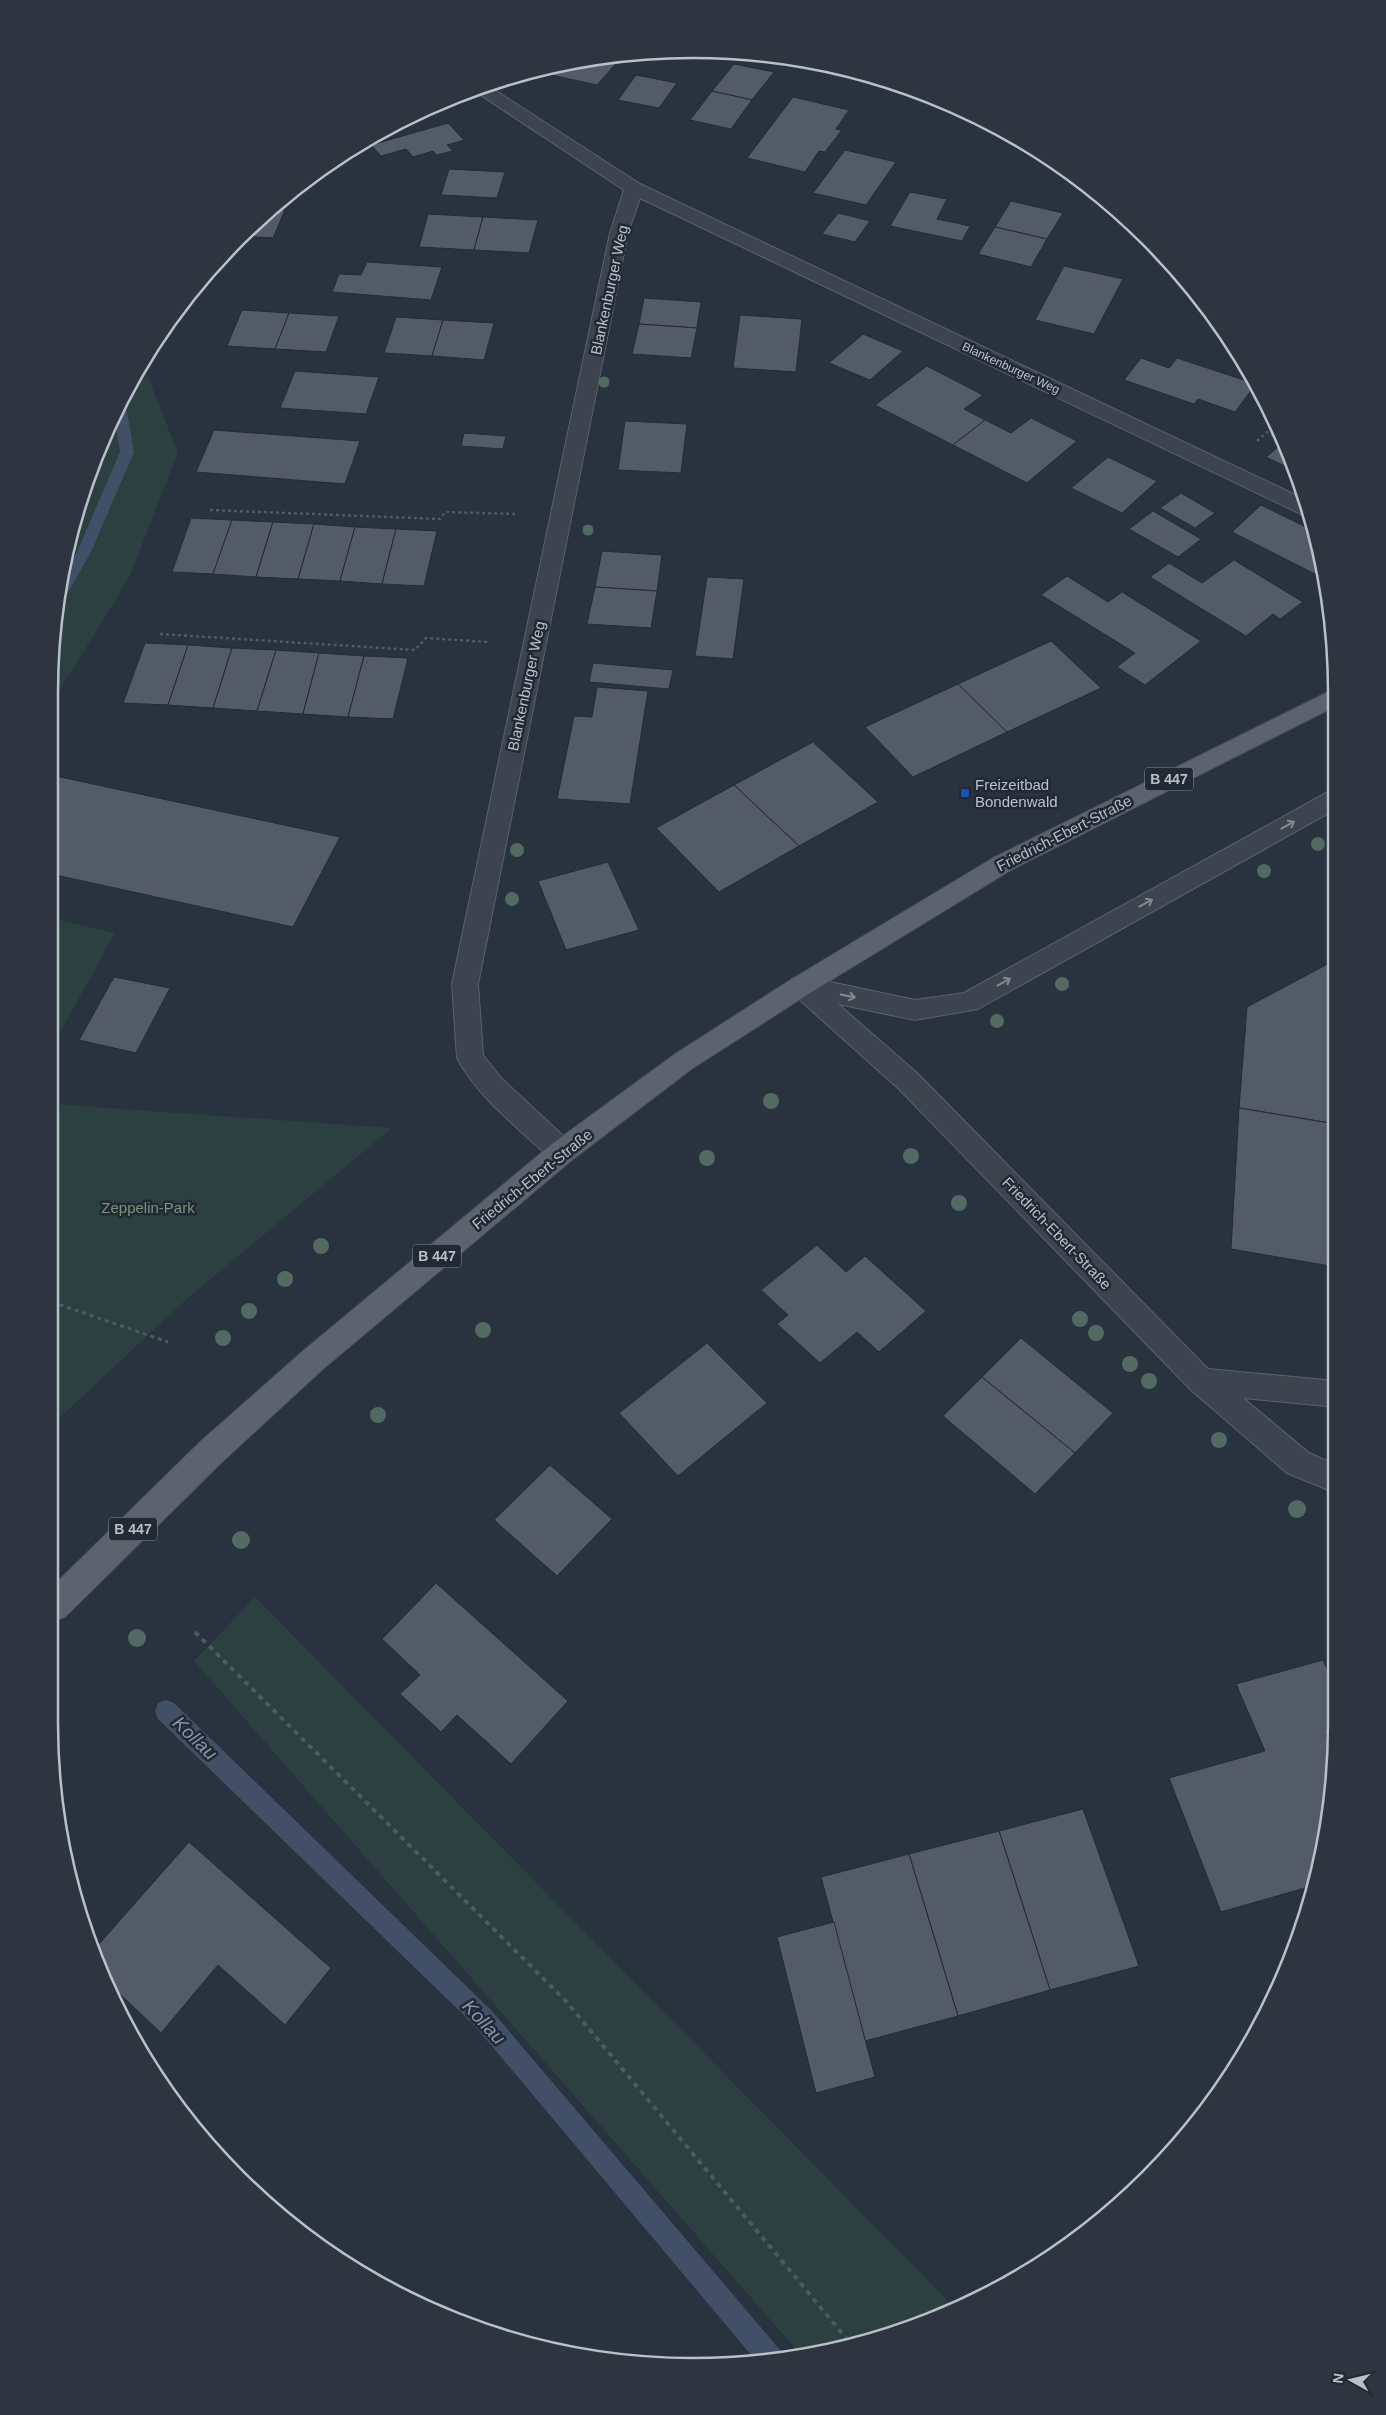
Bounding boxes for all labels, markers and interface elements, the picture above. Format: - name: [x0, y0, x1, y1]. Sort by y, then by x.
- street label: Blankenburger Weg: [587, 224, 631, 356]
- street label: Blankenburger Weg: [960, 339, 1062, 397]
- street label: Blankenburger Weg: [504, 620, 548, 752]
- road number: B 447: [1145, 768, 1193, 791]
- place label: Freizeitbad Bondenwald: [975, 776, 1058, 810]
- marker: Freizeitbad Bondenwald: [959, 787, 971, 799]
- street label: Friedrich-Ebert-Straße: [994, 792, 1134, 874]
- one-way arrow: [1280, 820, 1295, 829]
- one-way arrow: [1138, 898, 1152, 908]
- one-way arrow: [996, 977, 1010, 987]
- one-way arrow: [840, 992, 856, 1001]
- street label: Friedrich-Ebert-Straße: [469, 1125, 595, 1233]
- street label: Friedrich-Ebert-Straße: [999, 1173, 1115, 1293]
- park label: Zeppelin-Park: [101, 1199, 195, 1216]
- road number: B 447: [413, 1244, 461, 1268]
- road number: B 447: [109, 1518, 157, 1540]
- water label: Kollau: [169, 1712, 222, 1764]
- water label: Kollau: [458, 1996, 510, 2049]
- north arrow: [1326, 2355, 1376, 2405]
- text: N: [1329, 2372, 1347, 2384]

